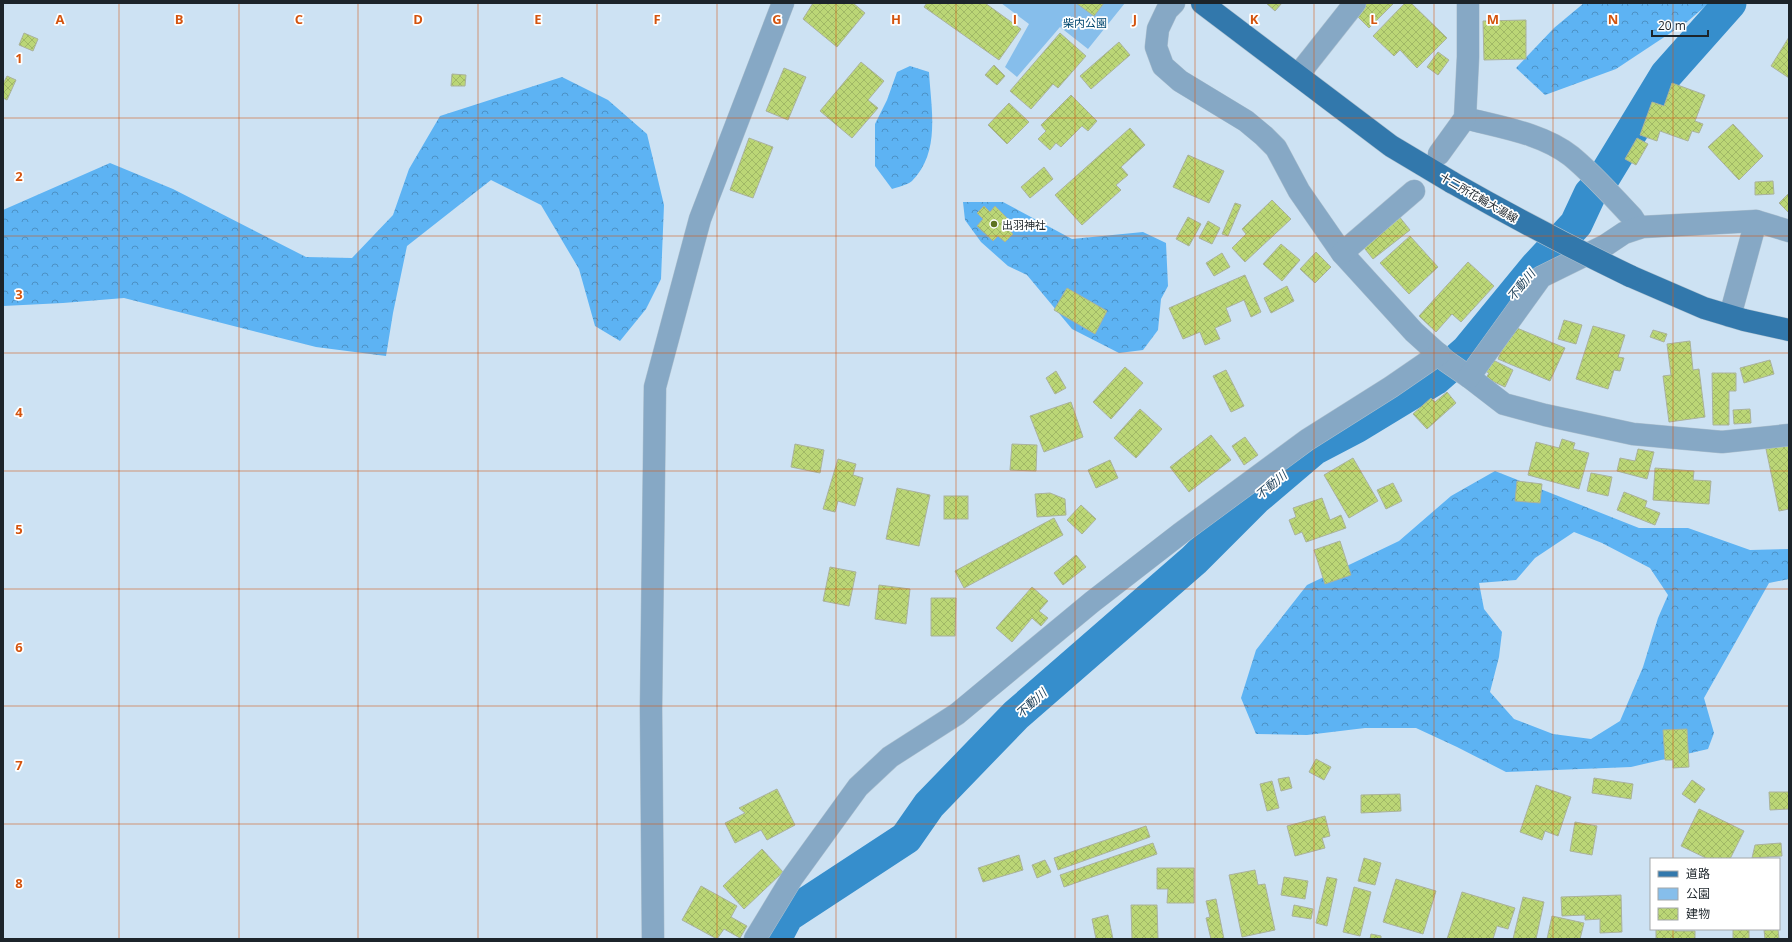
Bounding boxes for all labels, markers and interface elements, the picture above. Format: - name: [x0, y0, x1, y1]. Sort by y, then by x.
- text: A: [56, 10, 65, 28]
- text: B: [175, 10, 184, 28]
- text: C: [295, 10, 303, 28]
- text: D: [413, 10, 423, 28]
- text: E: [534, 10, 542, 28]
- text: F: [653, 10, 661, 28]
- text: G: [772, 10, 782, 28]
- text: H: [891, 10, 901, 28]
- text: I: [1013, 10, 1017, 28]
- text: J: [1132, 10, 1137, 28]
- text: K: [1250, 10, 1259, 28]
- text: L: [1370, 10, 1378, 28]
- text: M: [1487, 10, 1499, 28]
- text: N: [1608, 10, 1618, 28]
- scale bar: [1652, 12, 1708, 38]
- park label: 柴内公園: [1063, 15, 1107, 30]
- text: 20 m: [1658, 17, 1686, 34]
- text: 1: [15, 49, 23, 67]
- text: 2: [15, 167, 23, 185]
- street label: 十二所花輪大湯線: [1437, 169, 1521, 225]
- place label: 出羽神社: [1002, 217, 1046, 232]
- marker: 出羽神社: [989, 219, 999, 229]
- water label: 不動川: [1503, 264, 1540, 304]
- text: 3: [15, 285, 23, 303]
- text: 4: [15, 403, 23, 421]
- water label: 不動川: [1252, 466, 1292, 503]
- text: 5: [15, 520, 23, 538]
- text: 6: [15, 638, 23, 656]
- water label: 不動川: [1012, 683, 1052, 721]
- text: 7: [15, 756, 23, 774]
- legend: [1650, 858, 1780, 930]
- text: 道路: [1686, 865, 1710, 882]
- text: 8: [15, 874, 23, 892]
- text: 公園: [1686, 885, 1710, 902]
- text: 建物: [1686, 905, 1710, 922]

